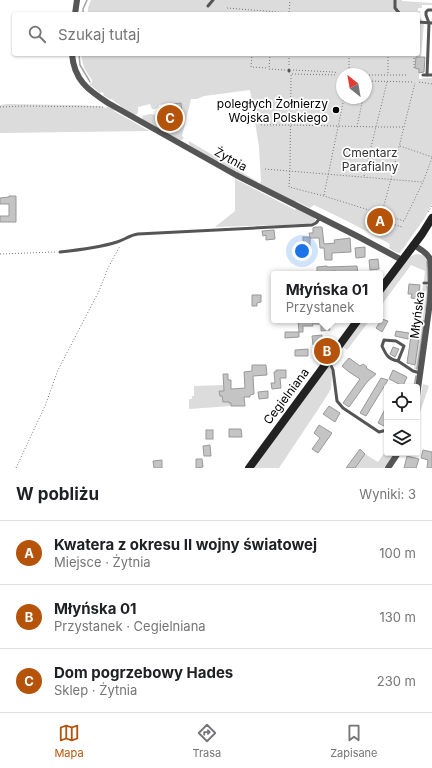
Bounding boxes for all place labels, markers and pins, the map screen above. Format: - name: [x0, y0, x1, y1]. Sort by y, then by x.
- place label: poległych Żołnierzy Wojska Polskiego: [217, 96, 328, 125]
- pin: C: [157, 103, 183, 133]
- marker: poległych Żołnierzy Wojska Polskiego: [331, 105, 341, 115]
- pin: A: [367, 206, 393, 236]
- pin: B: [314, 336, 340, 366]

